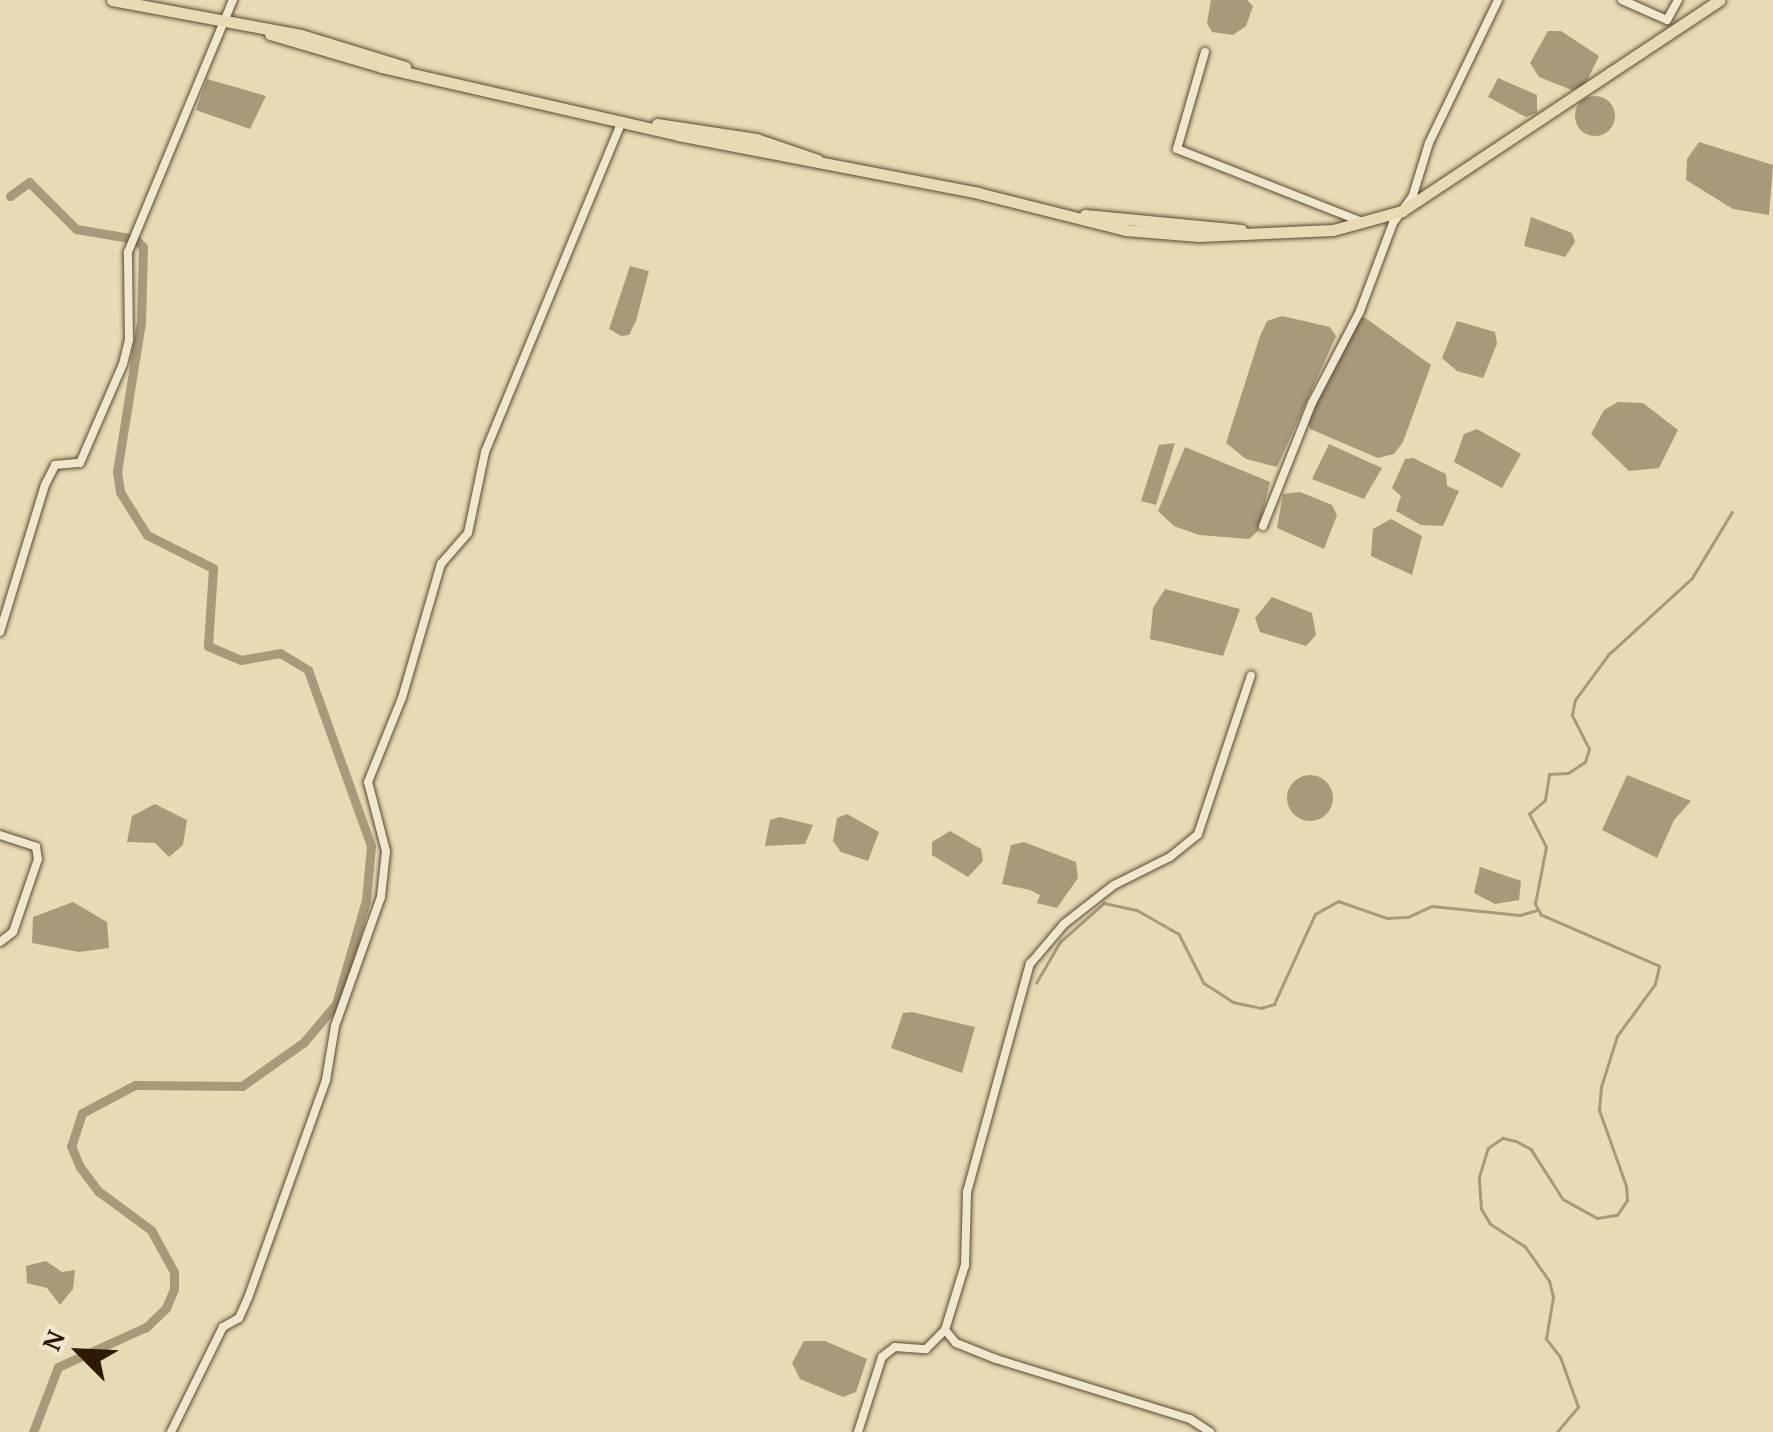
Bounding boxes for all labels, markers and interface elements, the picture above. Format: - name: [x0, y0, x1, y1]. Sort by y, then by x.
- north arrow: [30, 1302, 130, 1402]
- text: N: [30, 1323, 75, 1356]

